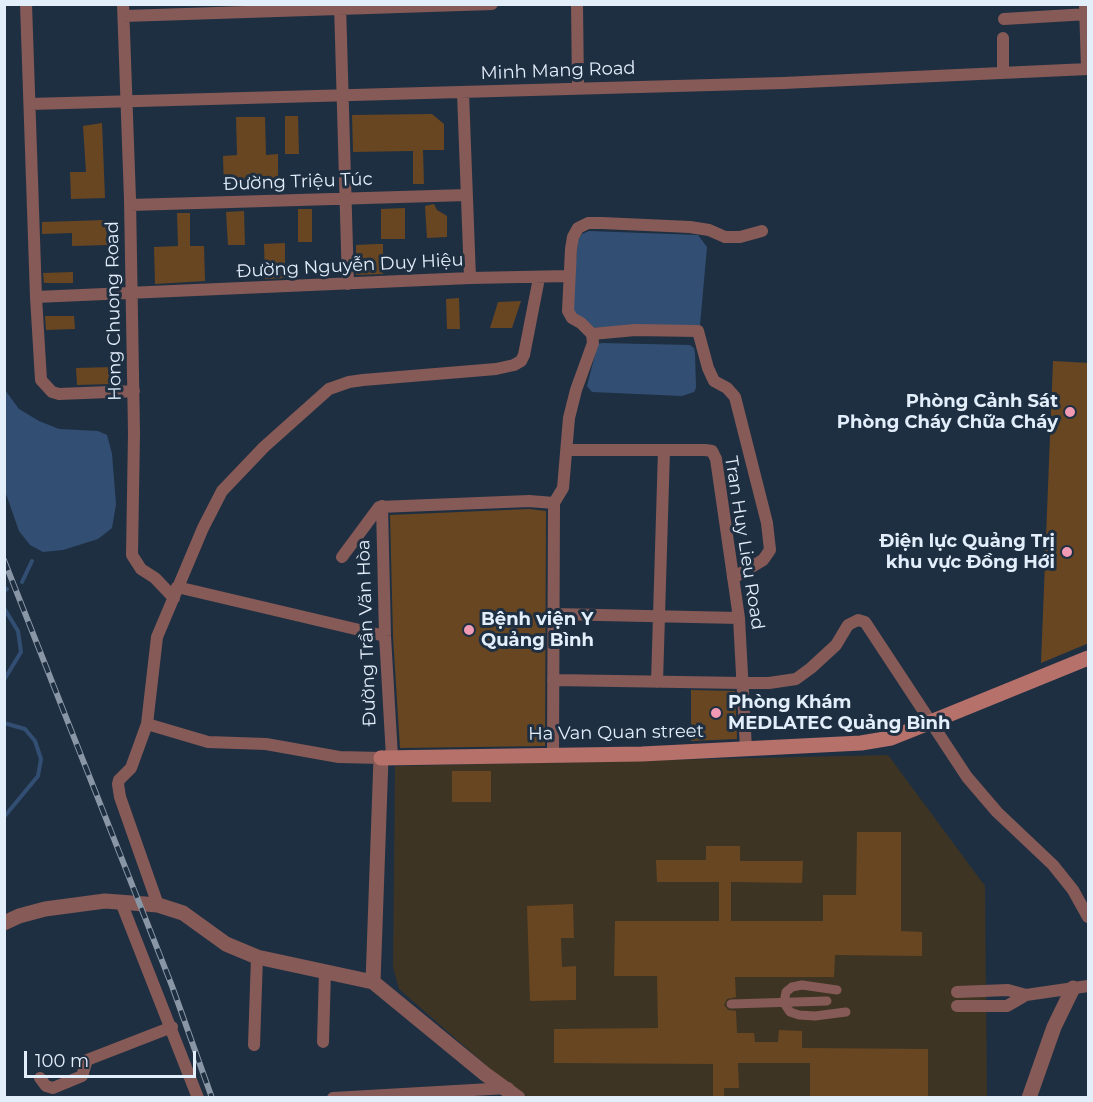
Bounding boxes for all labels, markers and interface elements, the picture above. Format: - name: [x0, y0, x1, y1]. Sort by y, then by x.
- street label: Minh Mang Road: [480, 57, 636, 85]
- street label: Đường Triệu Túc: [223, 169, 373, 195]
- street label: Hong Chuong Road: [102, 221, 126, 401]
- street label: Đường Nguyễn Duy Hiệu: [236, 249, 464, 283]
- place label: Phòng Cảnh Sát Phòng Cháy Chữa Cháy: [837, 391, 1058, 434]
- marker: Phòng Cảnh Sát Phòng Cháy Chữa Cháy: [1063, 405, 1077, 419]
- street label: Tran Huy Lieu Road: [720, 455, 768, 631]
- place label: Điện lực Quảng Trị khu vực Đồng Hới: [879, 531, 1055, 574]
- street label: Đường Trần Văn Hòa: [353, 539, 381, 727]
- marker: Điện lực Quảng Trị khu vực Đồng Hới: [1060, 545, 1074, 559]
- place label: Bệnh viện Y Quảng Bình: [481, 609, 594, 652]
- marker: Bệnh viện Y Quảng Bình: [462, 623, 476, 637]
- place label: Phòng Khám MEDLATEC Quảng Bình: [728, 692, 950, 734]
- marker: Phòng Khám MEDLATEC Quảng Bình: [709, 706, 723, 720]
- street label: Ha Van Quan street: [528, 721, 704, 745]
- scale bar: [27, 1039, 200, 1077]
- text: 100 m: [35, 1050, 89, 1072]

